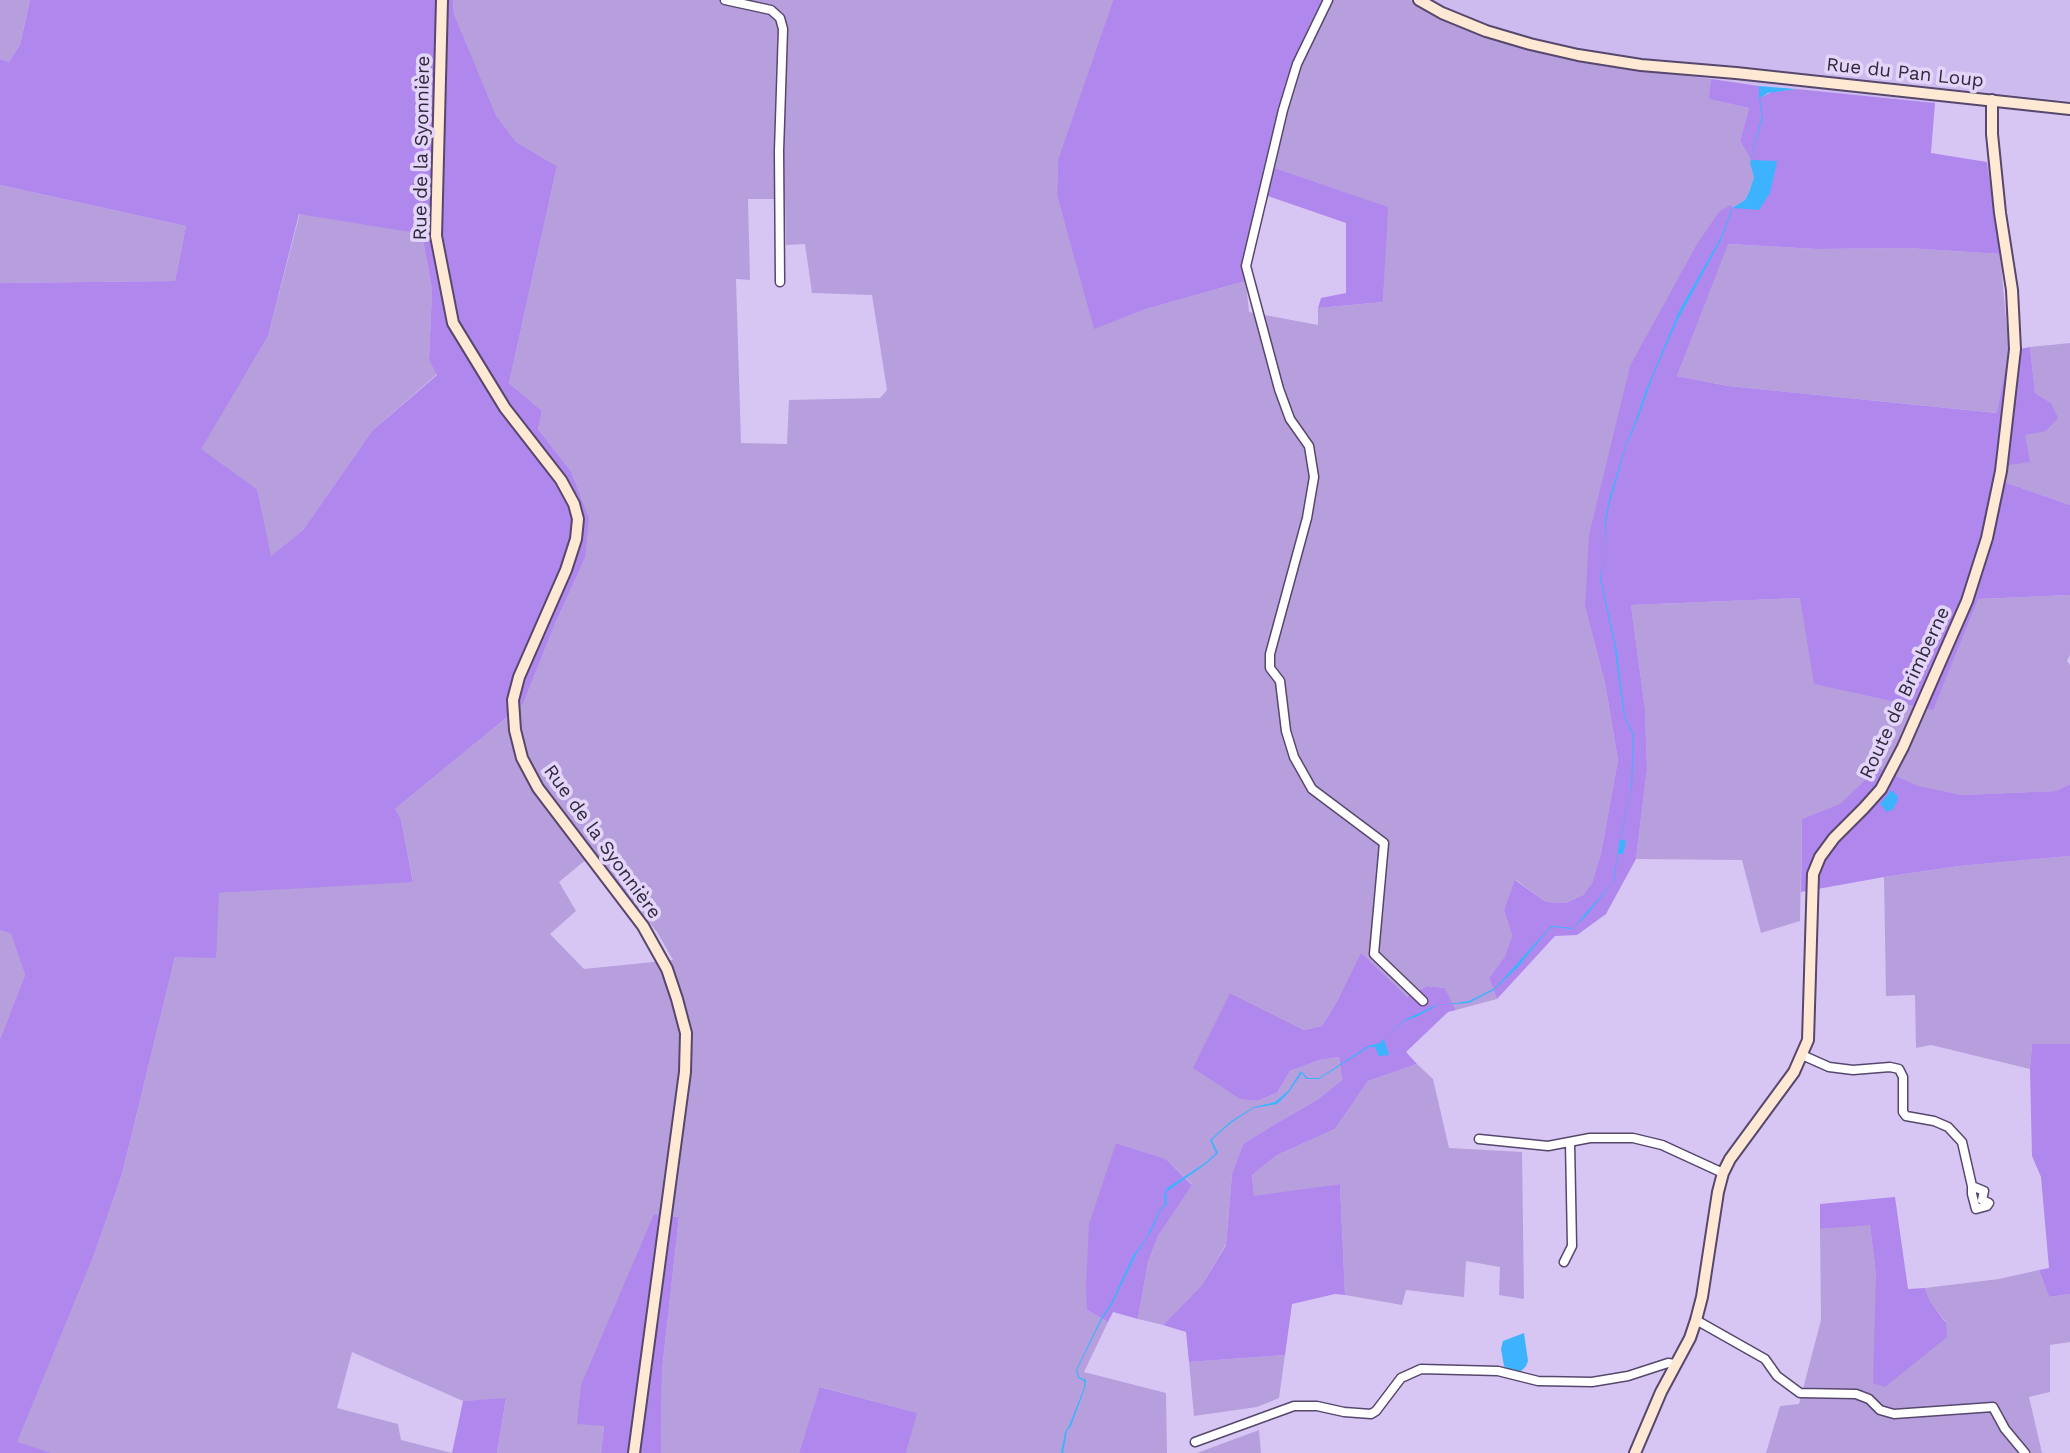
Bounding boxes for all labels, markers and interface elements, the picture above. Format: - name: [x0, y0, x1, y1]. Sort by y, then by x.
- street label: Rue du Pan Loup: [1825, 53, 1985, 93]
- street label: Rue de la Syonnière: [409, 55, 435, 241]
- street label: Route de Brimberne: [1855, 604, 1955, 782]
- street label: Rue de la Syonnière: [538, 761, 666, 923]

